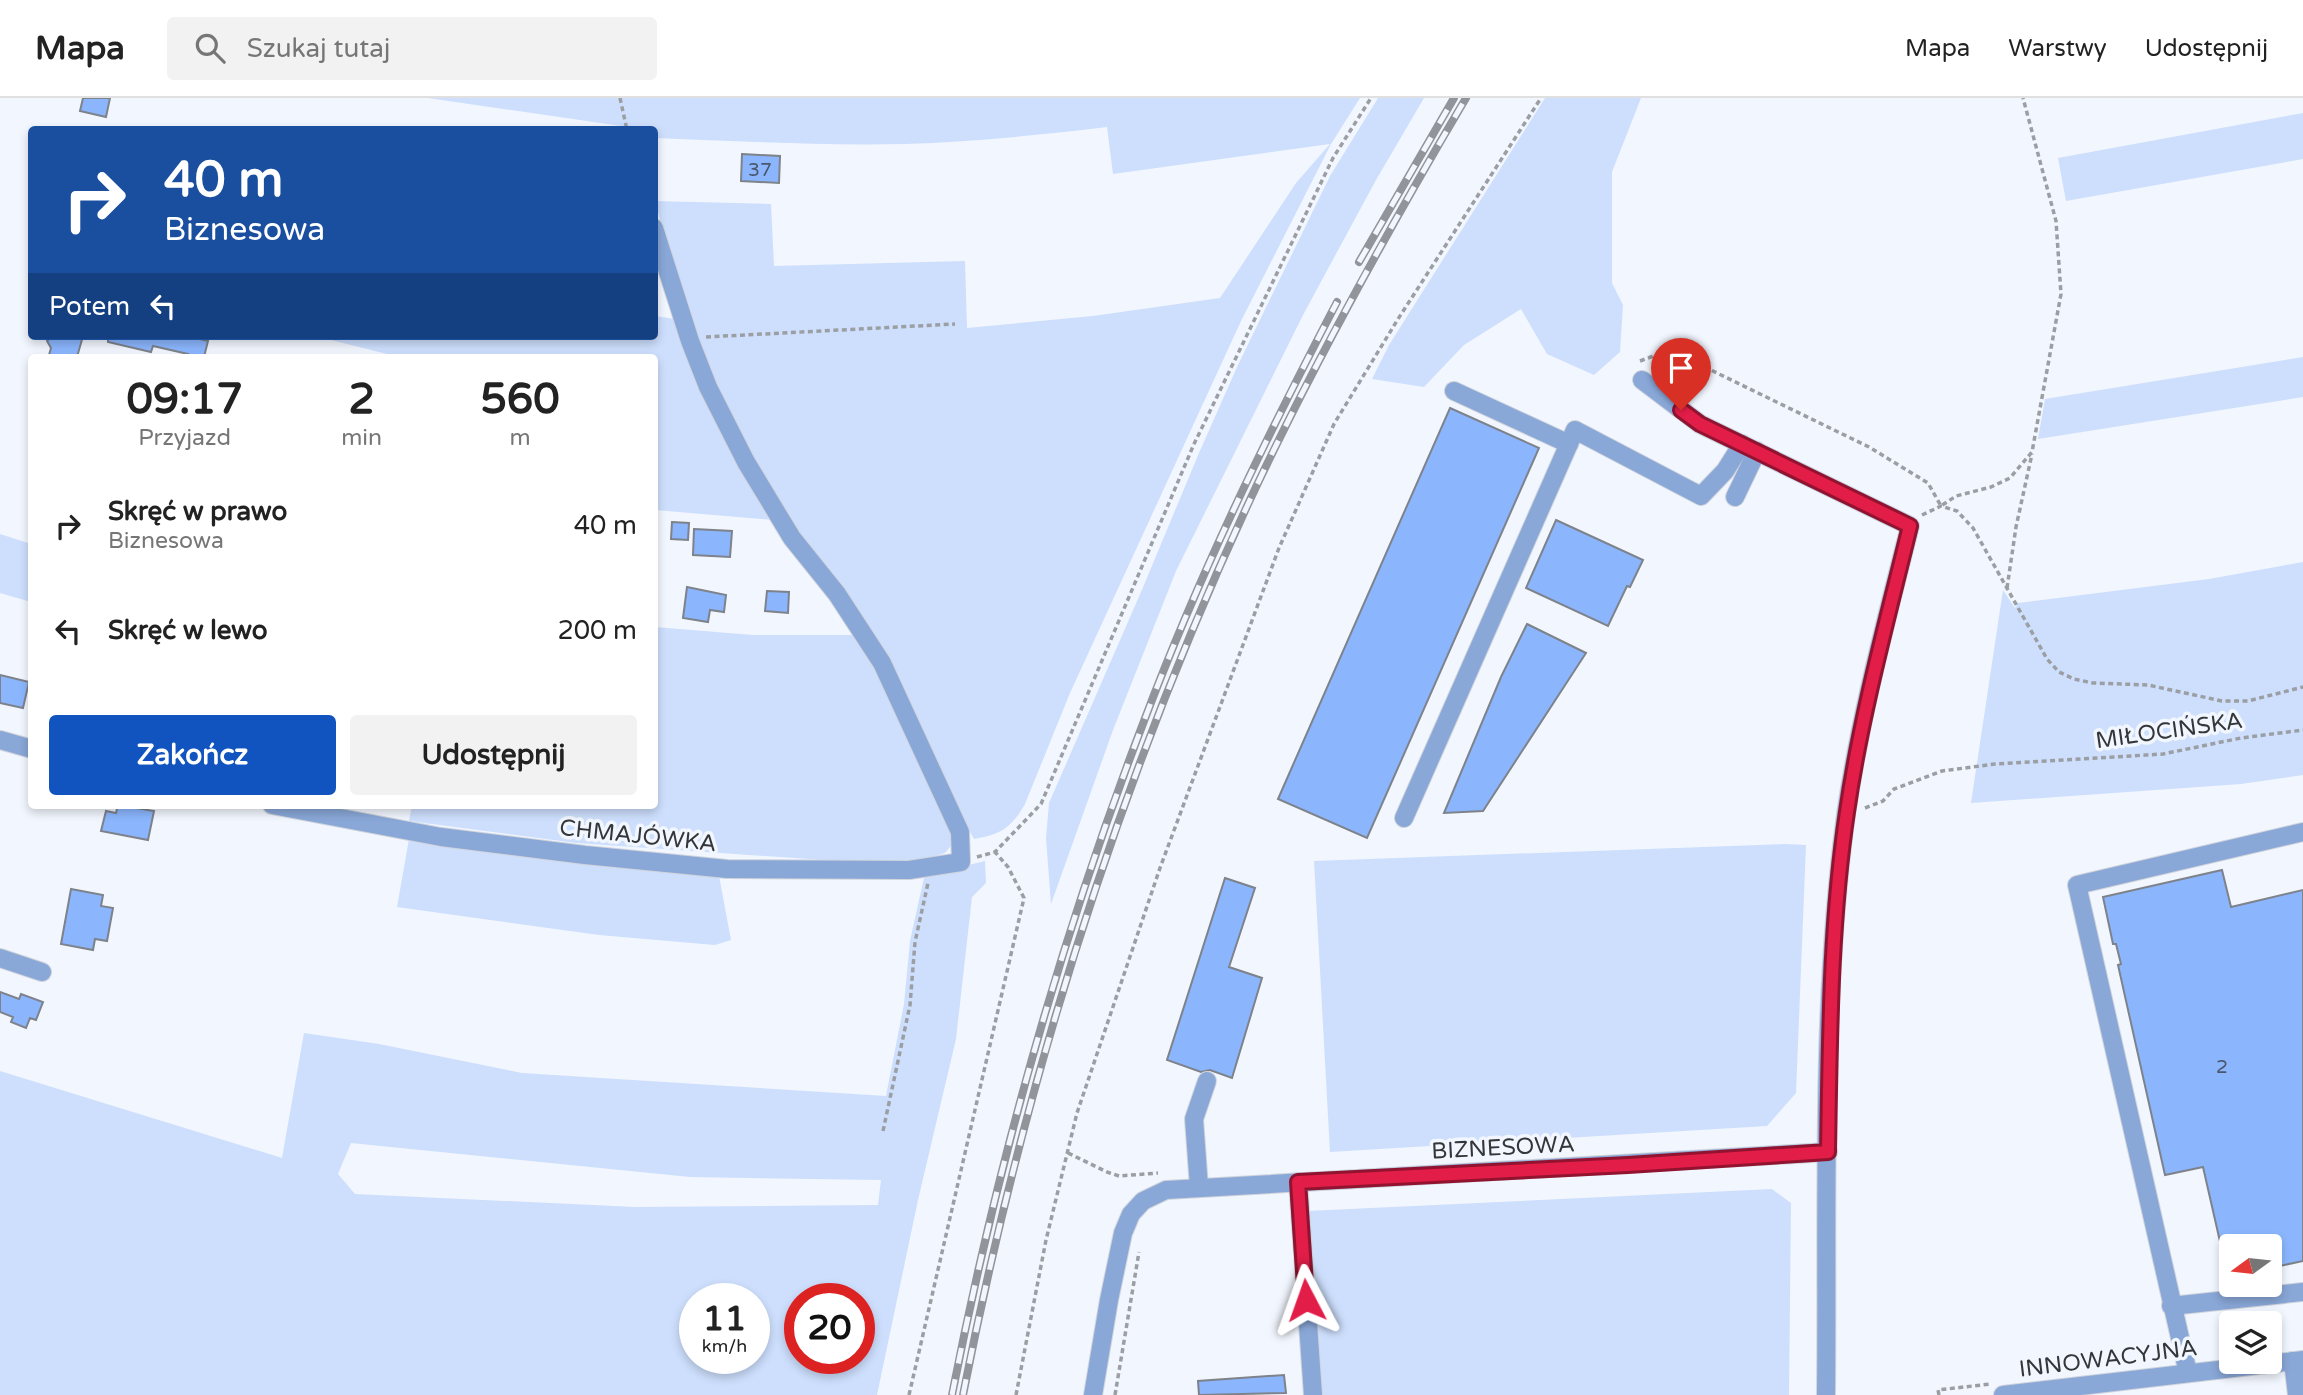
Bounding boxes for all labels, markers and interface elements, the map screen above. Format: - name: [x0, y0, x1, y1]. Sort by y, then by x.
- search box: [167, 17, 657, 80]
- text: Mapa: [35, 29, 125, 68]
- icon: search: [191, 29, 229, 67]
- text: Szukaj tutaj: [247, 33, 390, 64]
- text: Mapa: [1905, 34, 1970, 63]
- text: Warstwy: [2008, 34, 2107, 63]
- text: Udostępnij: [2145, 34, 2268, 63]
- text: 40 m: [164, 151, 283, 210]
- icon: right: [49, 154, 140, 245]
- house number: 37: [748, 159, 772, 181]
- text: Biznesowa: [164, 211, 325, 249]
- icon: left: [144, 287, 182, 325]
- text: Potem: [49, 291, 130, 322]
- pin: [1651, 338, 1711, 410]
- icon: arrive: [1662, 349, 1700, 387]
- text: 09:17: [126, 374, 243, 425]
- text: 2: [348, 374, 375, 425]
- text: 560: [480, 374, 560, 425]
- text: Przyjazd: [138, 424, 231, 452]
- text: min: [341, 424, 382, 452]
- text: m: [509, 424, 531, 452]
- text: Skręć w prawo: [108, 496, 287, 527]
- icon: right: [49, 507, 87, 545]
- text: 40 m: [574, 510, 637, 541]
- text: Biznesowa: [108, 527, 224, 555]
- icon: left: [49, 612, 87, 650]
- text: Skręć w lewo: [108, 615, 268, 646]
- text: 200 m: [557, 615, 637, 646]
- street label: MIŁOCIŃSKA: [2094, 707, 2244, 755]
- button: Zakończ: [49, 715, 336, 795]
- button: Udostępnij: [350, 715, 637, 795]
- street label: CHMAJÓWKA: [558, 814, 718, 858]
- house number: 2: [2216, 1056, 2228, 1078]
- street label: BIZNESOWA: [1431, 1130, 1575, 1166]
- north arrow: [2219, 1234, 2282, 1297]
- map controls: [2219, 1234, 2282, 1374]
- position arrow: [1269, 1263, 1343, 1337]
- speed limit sign: 20: [784, 1283, 875, 1374]
- text: 11: [703, 1298, 746, 1340]
- button: layers: [2219, 1311, 2282, 1374]
- street label: INNOWACYJNA: [2017, 1334, 2199, 1384]
- text: km/h: [702, 1335, 747, 1357]

